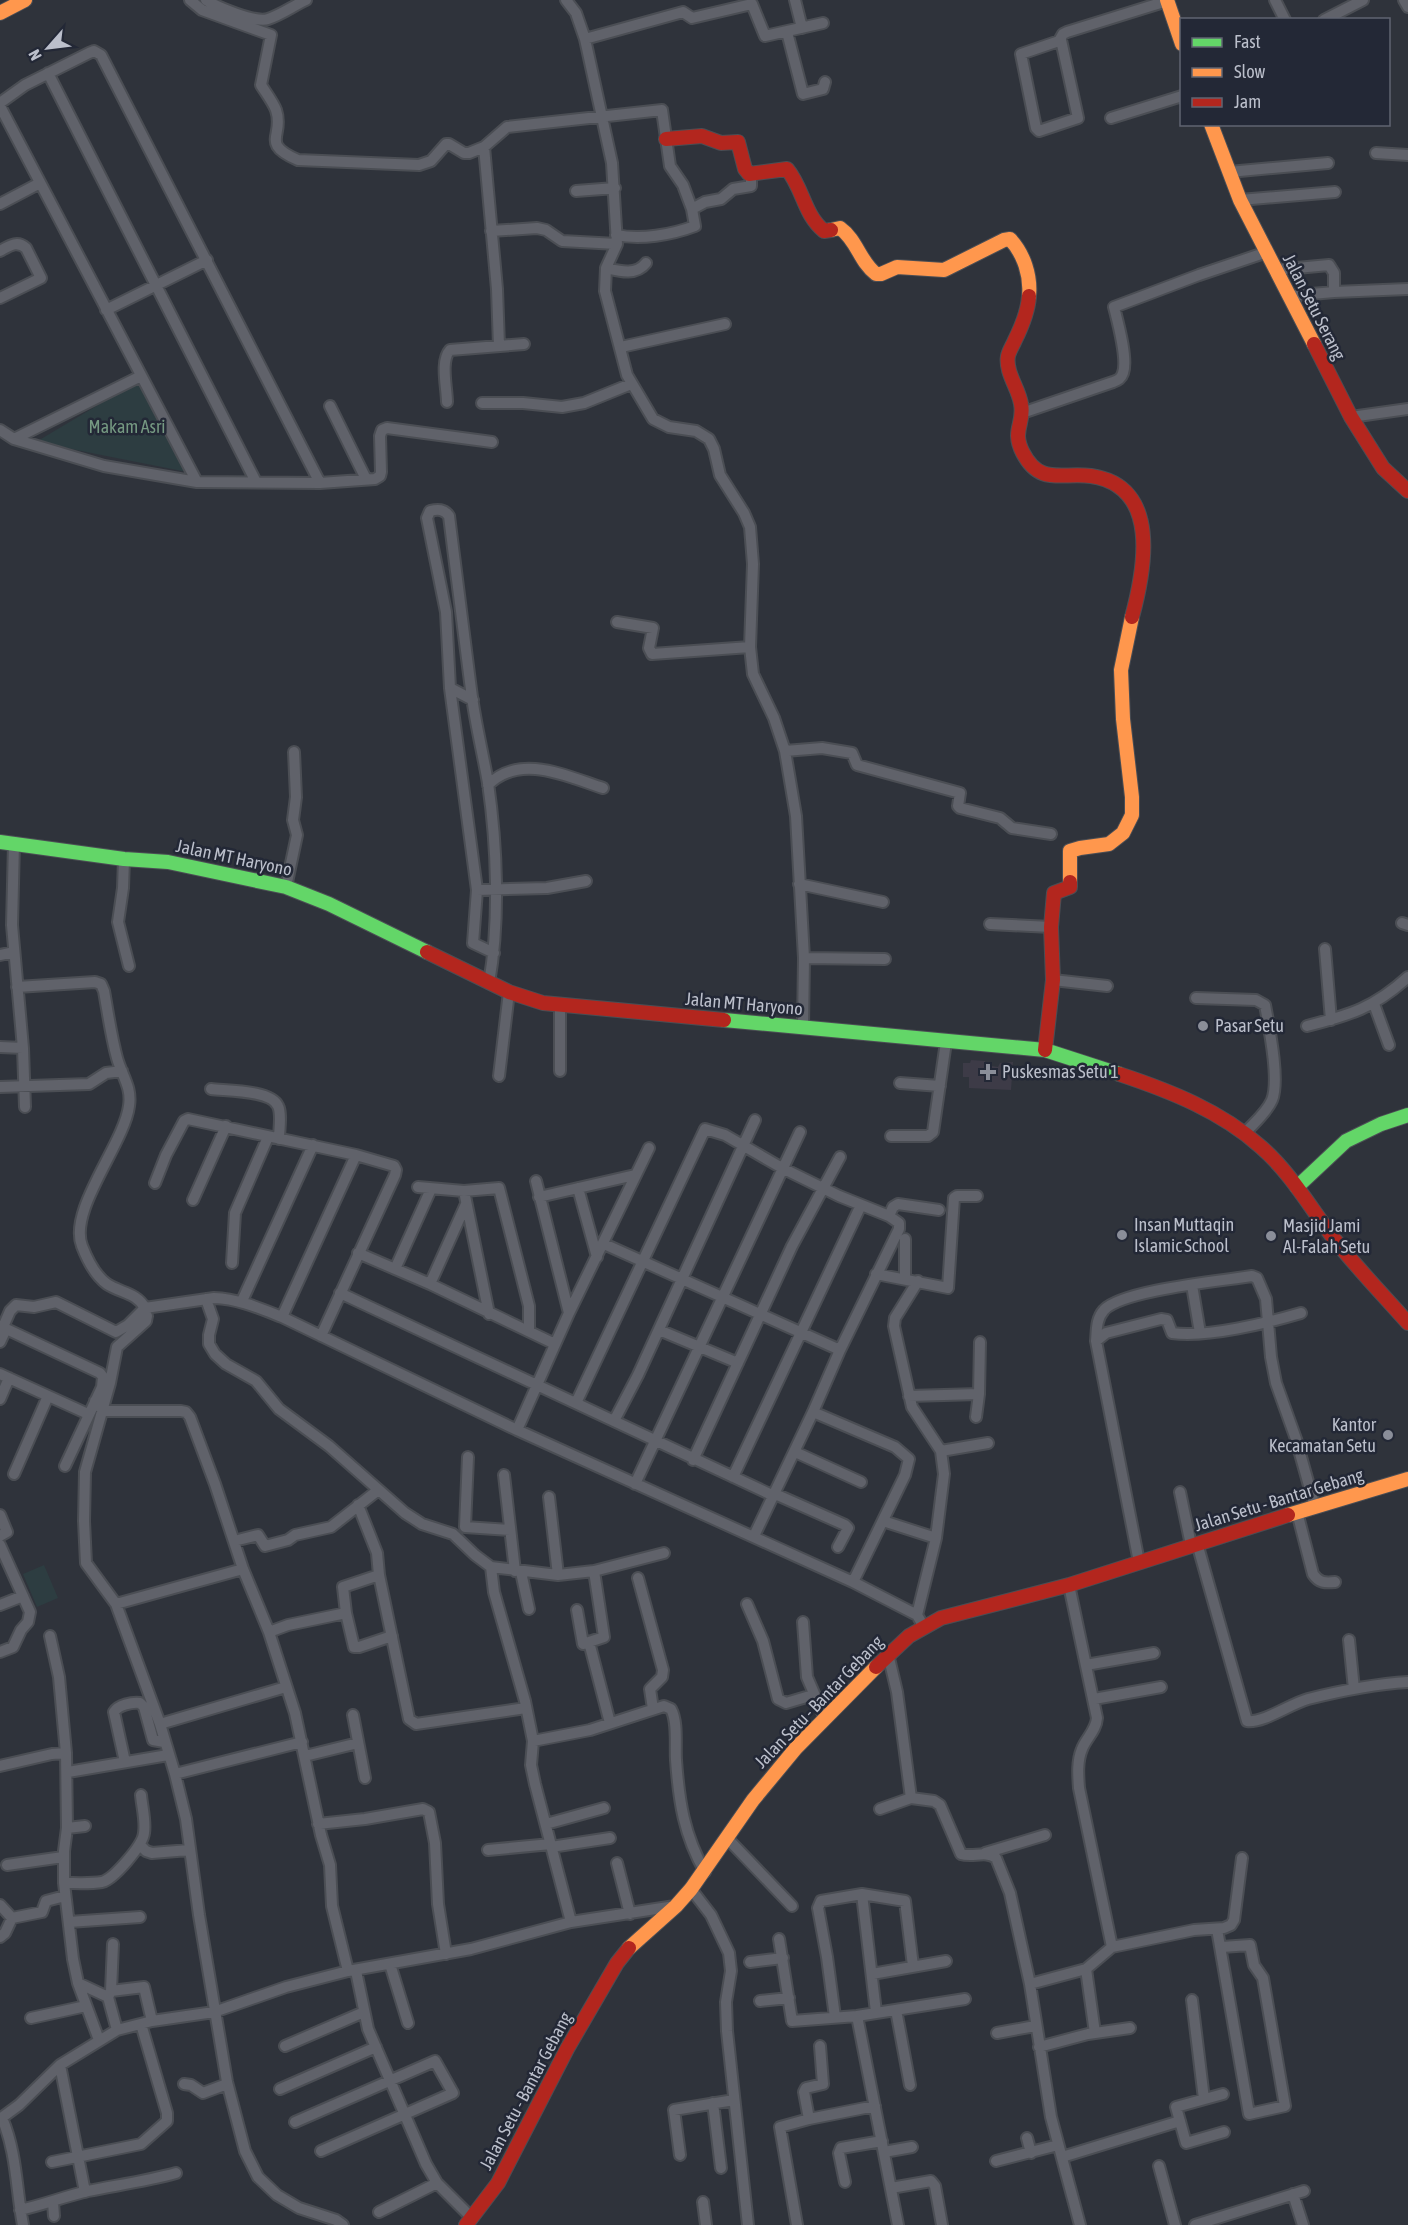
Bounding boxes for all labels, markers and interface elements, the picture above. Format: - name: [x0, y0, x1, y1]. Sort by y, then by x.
- north arrow: [18, 18, 78, 78]
- legend: [1180, 18, 1390, 126]
- text: Fast: [1234, 31, 1261, 52]
- text: N: [25, 47, 45, 63]
- text: Slow: [1234, 61, 1265, 82]
- text: Jam: [1234, 91, 1261, 112]
- street label: Jalan Setu Serang: [1279, 250, 1350, 363]
- park label: Makam Asri: [89, 416, 165, 437]
- street label: Jalan MT Haryono: [174, 835, 294, 880]
- street label: Jalan MT Haryono: [684, 988, 804, 1019]
- place label: Pasar Setu: [1215, 1015, 1284, 1036]
- marker: Pasar Setu: [1196, 1019, 1210, 1033]
- place label: Puskesmas Setu 1: [1002, 1061, 1119, 1082]
- marker: Puskesmas Setu 1: [979, 1063, 997, 1081]
- place label: Insan Muttaqin Islamic School: [1134, 1214, 1234, 1256]
- place label: Masjid Jami Al-Falah Setu: [1283, 1215, 1370, 1257]
- marker: Insan Muttaqin Islamic School: [1115, 1228, 1129, 1242]
- marker: Masjid Jami Al-Falah Setu: [1264, 1229, 1278, 1243]
- place label: Kantor Kecamatan Setu: [1269, 1414, 1377, 1456]
- marker: Kantor Kecamatan Setu: [1381, 1428, 1395, 1442]
- street label: Jalan Setu - Bantar Gebang: [1192, 1464, 1366, 1535]
- street label: Jalan Setu - Bantar Gebang: [750, 1631, 887, 1772]
- street label: Jalan Setu - Bantar Gebang: [475, 2008, 576, 2173]

